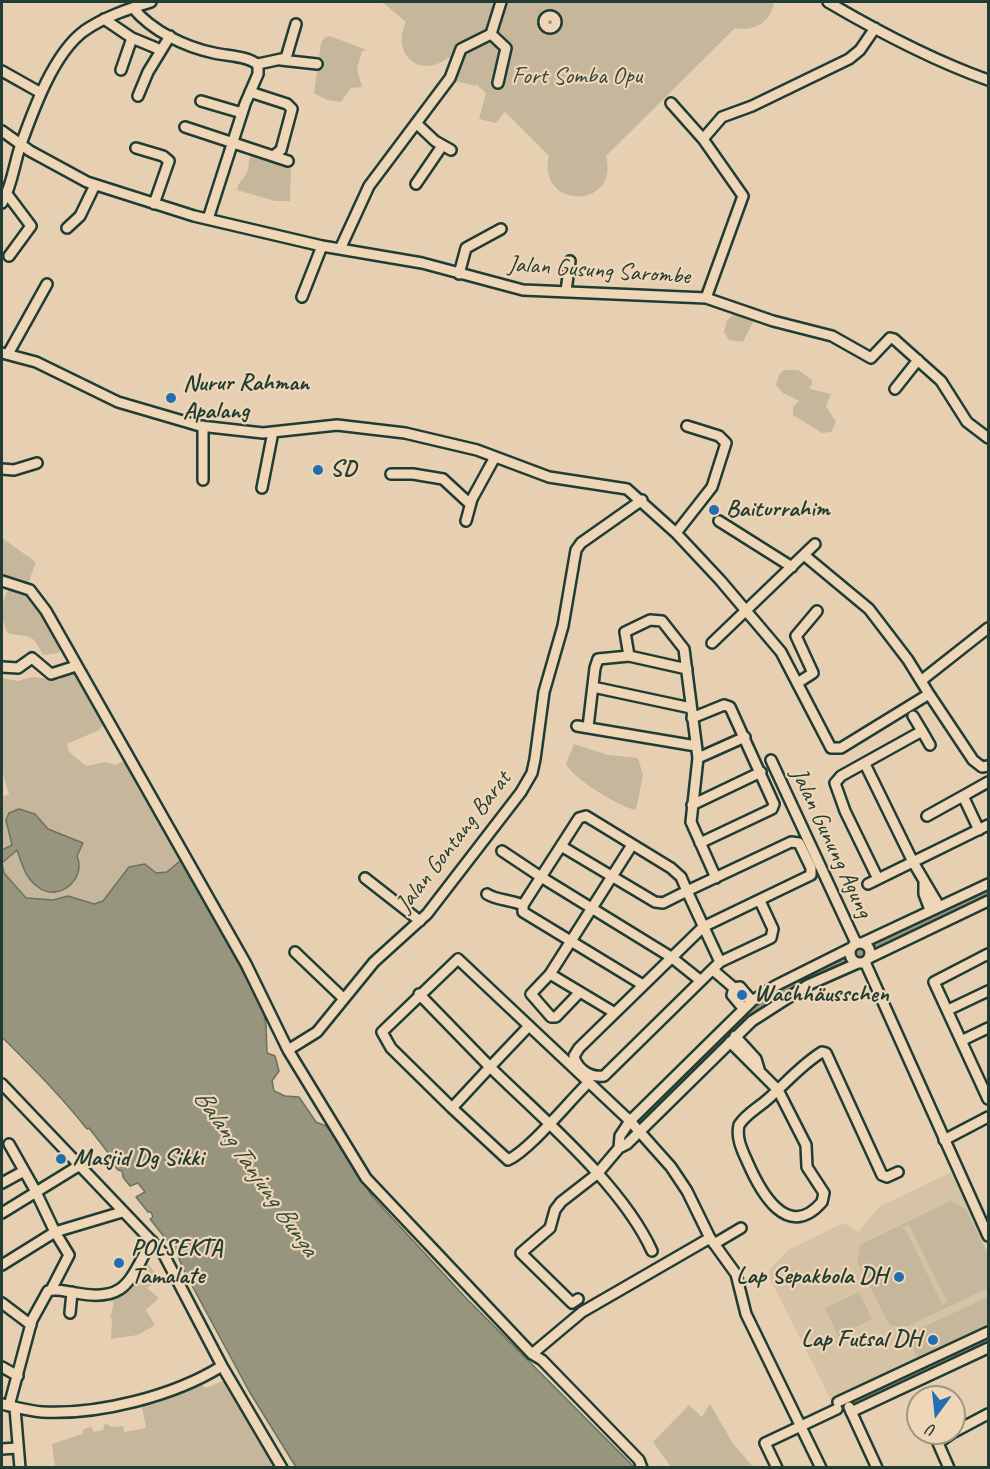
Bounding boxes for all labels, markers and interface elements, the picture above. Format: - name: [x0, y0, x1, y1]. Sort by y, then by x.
- park label: Fort Somba Opu: [512, 63, 642, 91]
- street label: Jalan Gusung Sarombe: [507, 250, 691, 292]
- place label: Nurur Rahman Apalang: [183, 370, 309, 426]
- marker: Nurur Rahman Apalang: [164, 391, 178, 405]
- place label: SD: [330, 456, 356, 484]
- marker: SD: [311, 463, 325, 477]
- place label: Baiturrahim: [726, 496, 830, 524]
- marker: Baiturrahim: [707, 503, 721, 517]
- street label: Jalan Gunung Agung: [784, 763, 878, 923]
- street label: Jalan Gontang Barat: [390, 766, 518, 918]
- place label: Wachhäusschen: [754, 981, 889, 1009]
- marker: Wachhäusschen: [735, 988, 749, 1002]
- water label: Balang Tanjung Bunga: [186, 1084, 324, 1262]
- place label: Masjid Dg Sikki: [73, 1145, 203, 1173]
- marker: Masjid Dg Sikki: [54, 1152, 68, 1166]
- place label: POLSEKTA Tamalate: [131, 1235, 222, 1291]
- marker: POLSEKTA Tamalate: [112, 1256, 126, 1270]
- place label: Lap Sepakbola DH: [736, 1263, 887, 1291]
- marker: Lap Sepakbola DH: [892, 1270, 906, 1284]
- place label: Lap Futsal DH: [801, 1326, 921, 1354]
- marker: Lap Futsal DH: [926, 1333, 940, 1347]
- north arrow: [906, 1385, 966, 1445]
- text: U: [926, 1420, 938, 1441]

